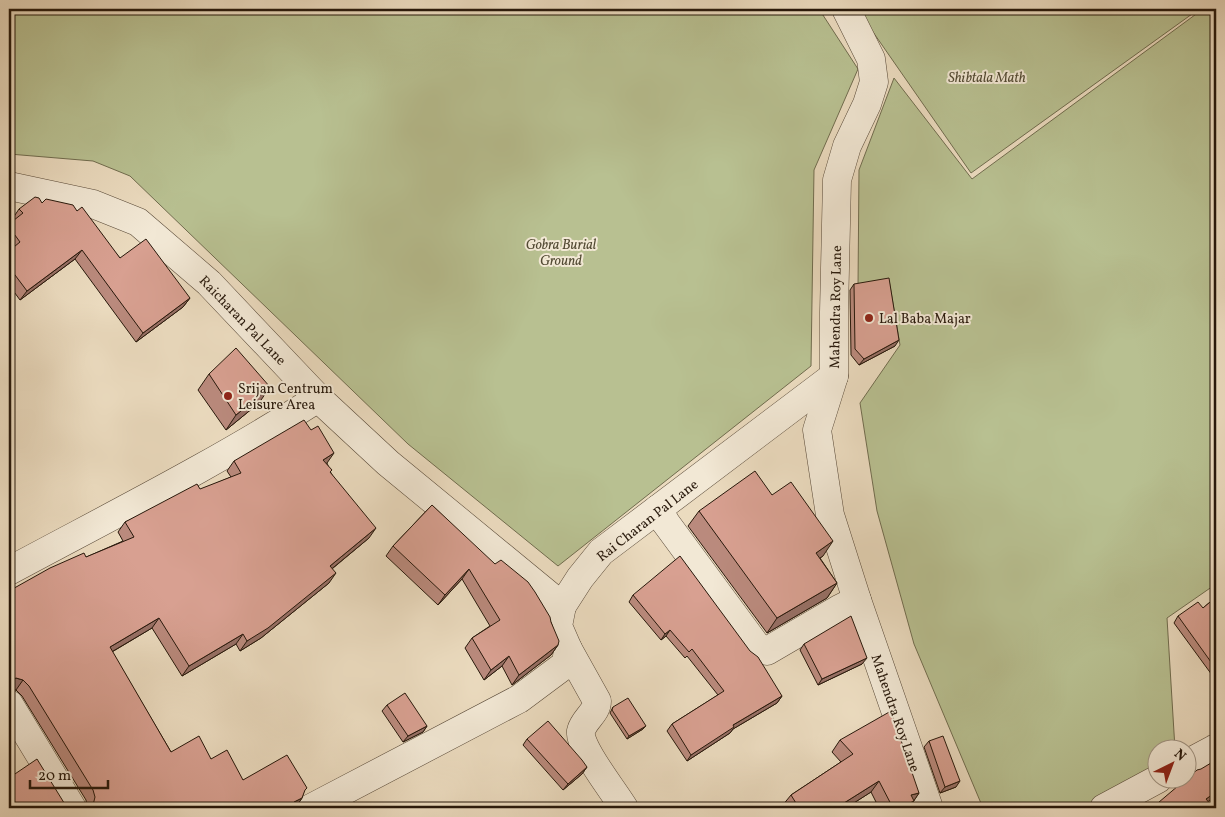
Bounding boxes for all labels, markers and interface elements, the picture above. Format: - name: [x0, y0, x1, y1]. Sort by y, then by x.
- park label: Shibtala Math: [948, 69, 1026, 88]
- park label: Gobra Burial Ground: [526, 236, 597, 271]
- street label: Mahendra Roy Lane: [826, 245, 847, 369]
- street label: Raicharan Pal Lane: [194, 272, 290, 370]
- place label: Lal Baba Majar: [879, 310, 971, 329]
- marker: Lal Baba Majar: [863, 312, 875, 324]
- place label: Srijan Centrum Leisure Area: [238, 380, 333, 415]
- marker: Srijan Centrum Leisure Area: [222, 390, 234, 402]
- street label: Rai Charan Pal Lane: [593, 475, 703, 567]
- street label: Mahendra Roy Lane: [866, 652, 924, 775]
- north arrow: [1148, 740, 1198, 790]
- text: N: [1170, 745, 1190, 766]
- scale bar: [30, 757, 108, 789]
- text: 20 m: [38, 766, 71, 787]

